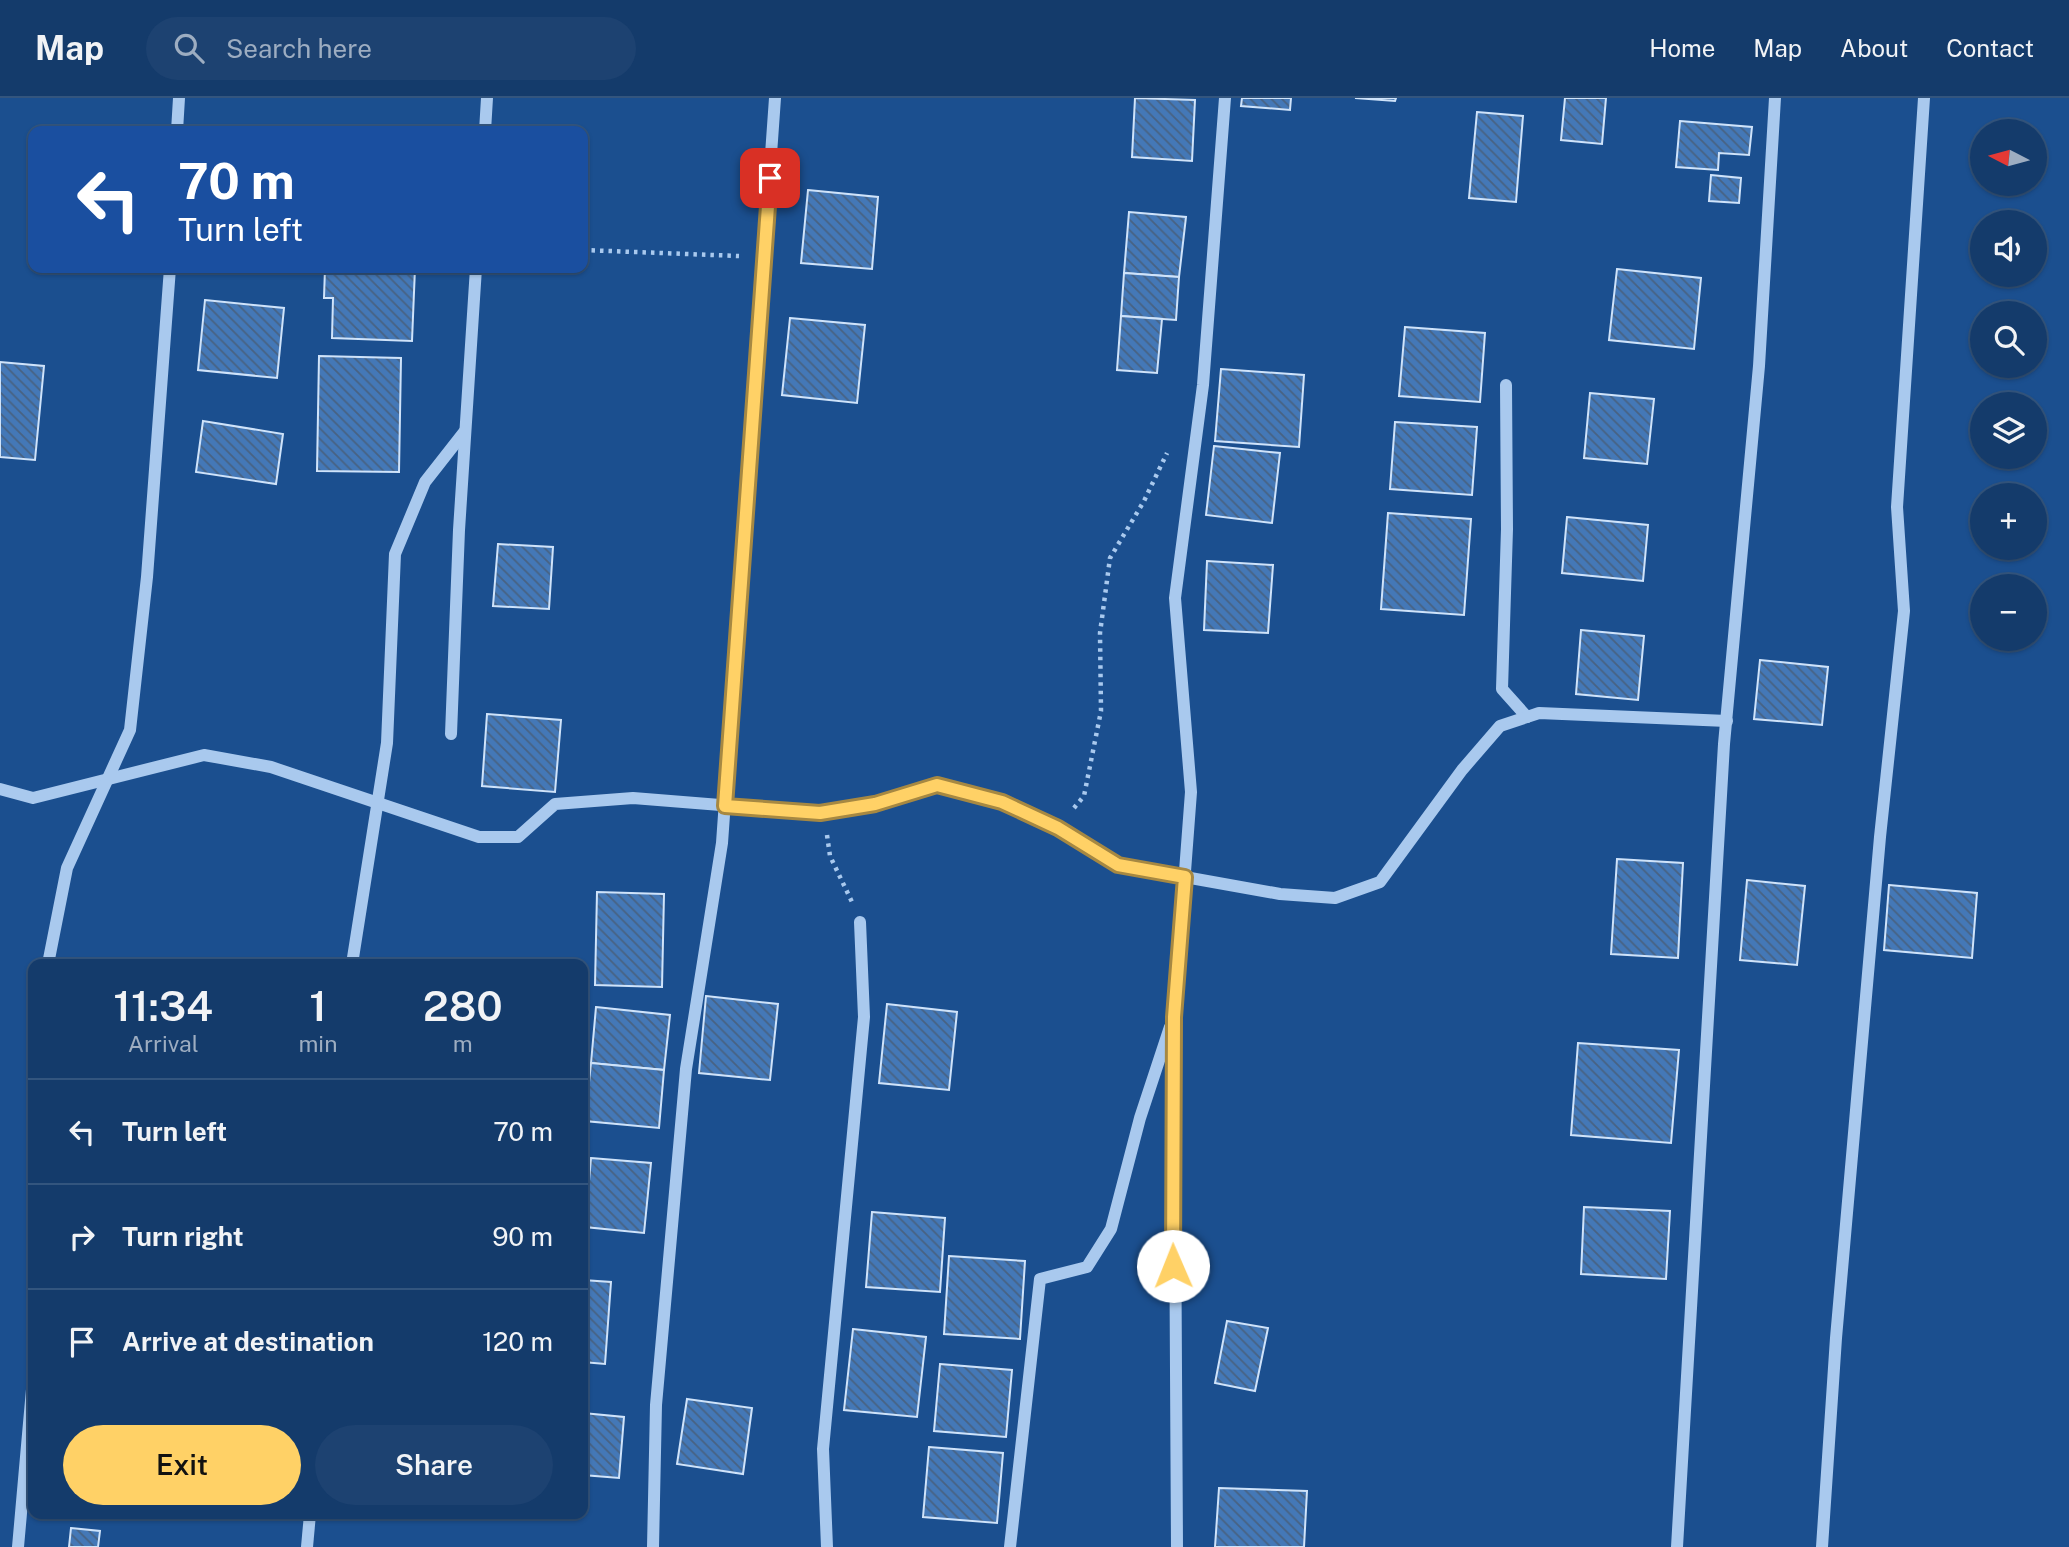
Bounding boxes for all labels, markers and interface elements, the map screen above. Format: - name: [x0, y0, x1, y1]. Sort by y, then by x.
- search box: [146, 17, 636, 80]
- text: Map: [35, 29, 104, 67]
- icon: search: [170, 29, 208, 67]
- text: Search here: [226, 33, 372, 64]
- text: Home: [1649, 34, 1715, 62]
- text: Map: [1753, 34, 1802, 62]
- text: About: [1840, 34, 1908, 62]
- text: Contact: [1946, 34, 2034, 62]
- north arrow: [1970, 119, 2048, 196]
- map controls: [1970, 119, 2047, 651]
- pin: [740, 148, 800, 208]
- text: 70 m: [178, 152, 295, 210]
- icon: left: [63, 154, 154, 245]
- icon: arrive: [751, 159, 789, 197]
- button: sound: [1970, 210, 2047, 287]
- text: Turn left: [178, 211, 303, 248]
- button: search: [1970, 301, 2047, 378]
- button: layers: [1970, 392, 2047, 469]
- button: +: [1970, 483, 2047, 560]
- button: −: [1970, 574, 2047, 651]
- text: 11:34: [113, 981, 213, 1030]
- text: 1: [309, 981, 327, 1030]
- text: 280: [423, 981, 503, 1030]
- text: Arrival: [128, 1030, 199, 1057]
- text: min: [298, 1030, 337, 1057]
- text: m: [453, 1030, 473, 1057]
- icon: left: [63, 1113, 101, 1151]
- text: Turn left: [122, 1116, 227, 1147]
- text: 70 m: [493, 1116, 553, 1147]
- icon: right: [63, 1218, 101, 1256]
- text: Turn right: [122, 1221, 244, 1252]
- text: 90 m: [492, 1221, 553, 1252]
- position arrow: [1136, 1229, 1210, 1303]
- icon: arrive: [63, 1323, 101, 1361]
- text: Arrive at destination: [122, 1326, 374, 1357]
- text: 120 m: [482, 1326, 553, 1357]
- button: Exit: [63, 1425, 301, 1505]
- button: Share: [315, 1425, 553, 1505]

